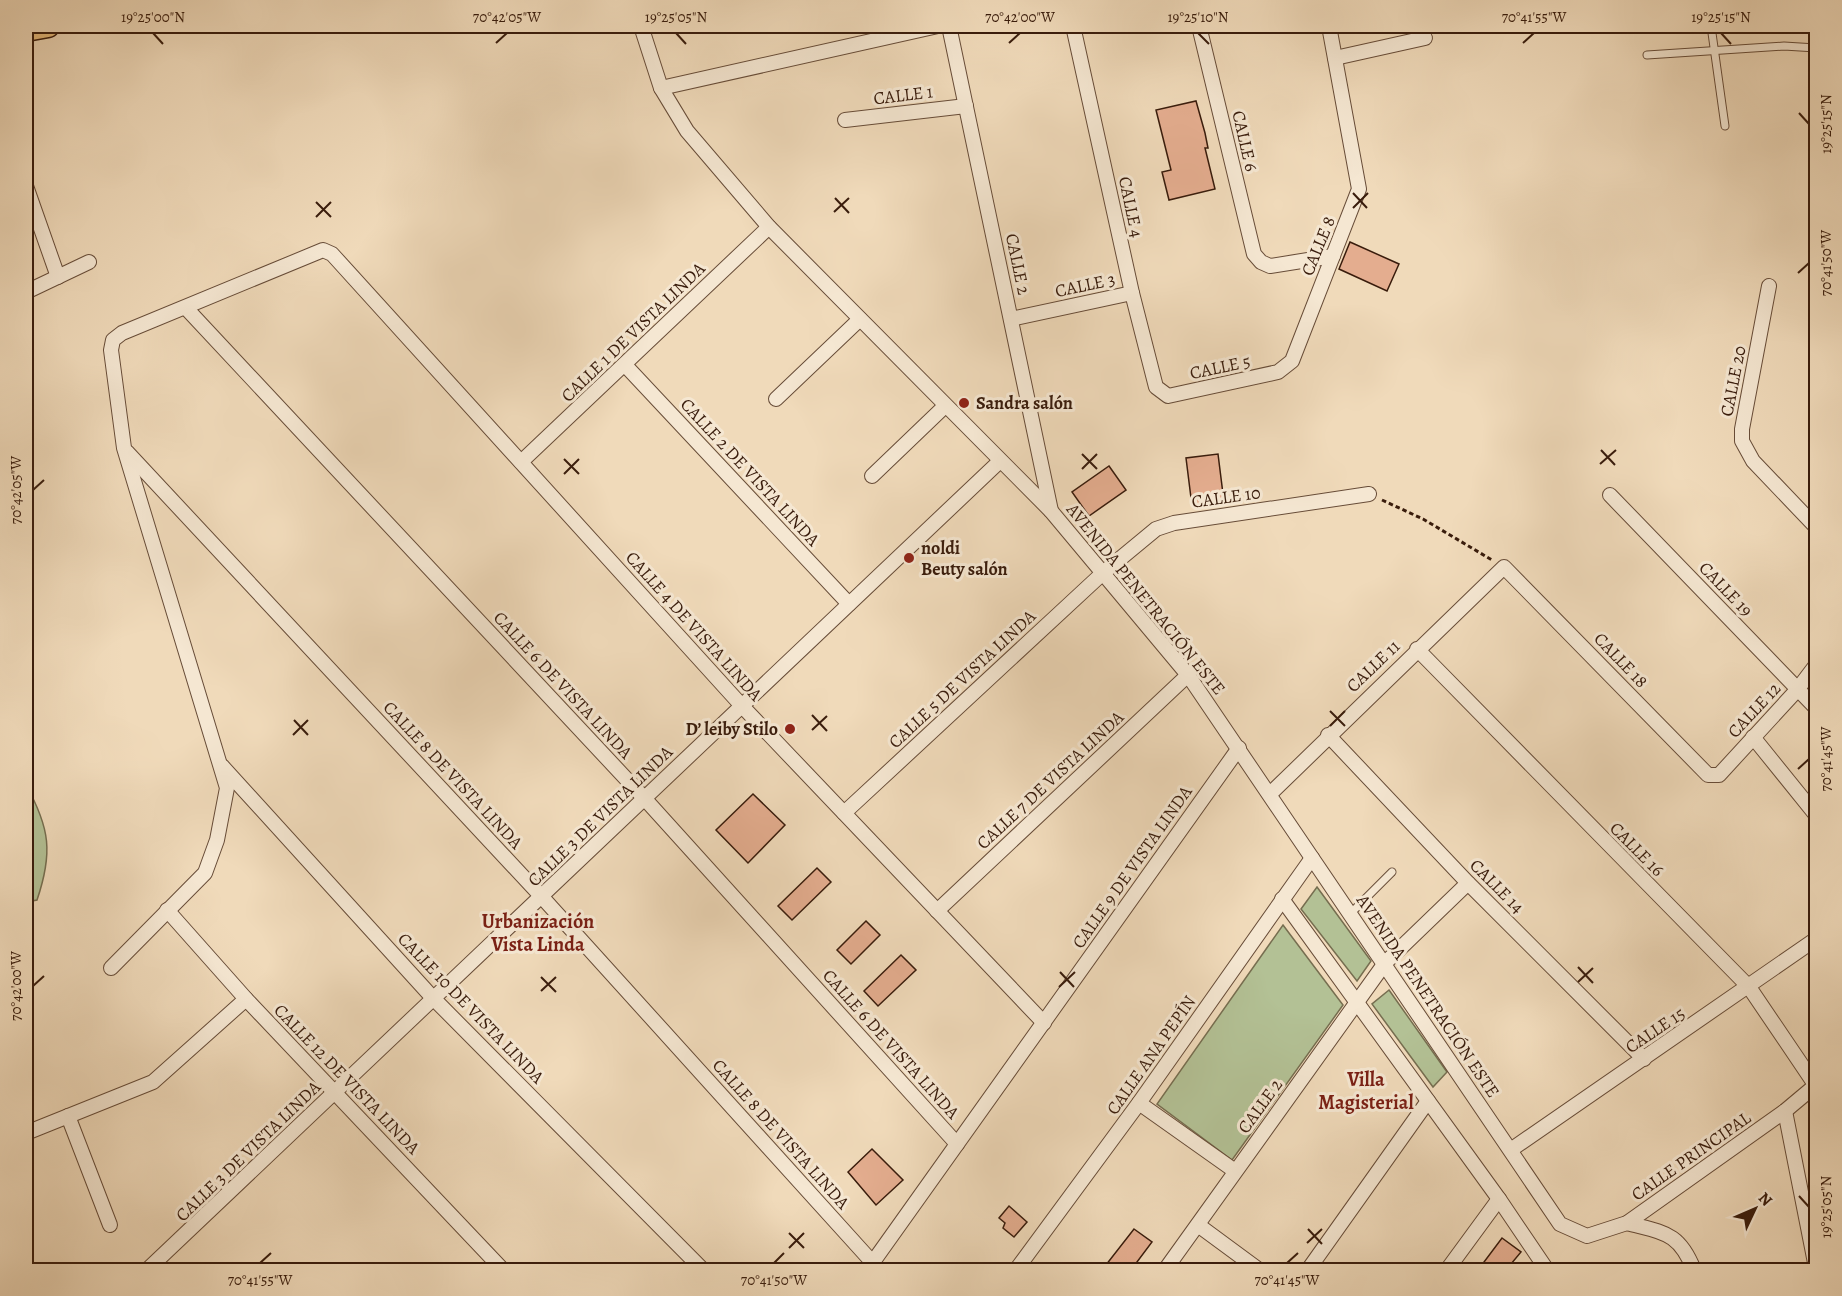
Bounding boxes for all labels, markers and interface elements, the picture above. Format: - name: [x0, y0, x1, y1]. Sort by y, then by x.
- text: 19°25'00"N: [121, 7, 185, 27]
- text: 70°42'05"W: [473, 7, 541, 27]
- text: 19°25'05"N: [645, 7, 707, 27]
- text: 70°42'00"W: [985, 7, 1055, 27]
- text: 19°25'10"N: [1167, 7, 1229, 27]
- text: 70°41'55"W: [1502, 7, 1566, 27]
- text: 19°25'15"N: [1691, 7, 1751, 27]
- street label: CALLE 1: [872, 79, 934, 111]
- text: 19°25'15"N: [1816, 94, 1836, 154]
- street label: CALLE 6: [1226, 108, 1264, 174]
- street label: CALLE 4: [1113, 174, 1149, 240]
- street label: CALLE 8: [1295, 213, 1341, 279]
- text: 70°41'50"W: [1816, 230, 1836, 296]
- street label: CALLE 2: [1000, 231, 1036, 297]
- street label: CALLE 1 DE VISTA LINDA: [556, 256, 711, 407]
- street label: CALLE 3: [1053, 267, 1117, 303]
- street label: CALLE 20: [1714, 344, 1752, 418]
- street label: CALLE 5: [1188, 349, 1252, 385]
- place label: Sandra salón: [976, 391, 1073, 415]
- street label: CALLE 2 DE VISTA LINDA: [675, 393, 825, 552]
- marker: Sandra salón: [957, 396, 971, 410]
- text: 70°42'05"W: [6, 456, 26, 524]
- street label: CALLE 10: [1190, 480, 1262, 514]
- street label: AVENIDA PENETRACIÓN ESTE: [1061, 497, 1231, 700]
- place label: noldi Beuty salón: [921, 536, 1008, 581]
- street label: CALLE 4 DE VISTA LINDA: [620, 546, 768, 706]
- marker: noldi Beuty salón: [902, 551, 916, 565]
- street label: CALLE 19: [1694, 556, 1758, 622]
- street label: CALLE 5 DE VISTA LINDA: [883, 604, 1041, 754]
- street label: CALLE 6 DE VISTA LINDA: [488, 606, 638, 764]
- street label: CALLE 18: [1589, 627, 1653, 693]
- street label: CALLE 11: [1341, 635, 1405, 697]
- street label: CALLE 12: [1722, 677, 1786, 743]
- street label: CALLE 8 DE VISTA LINDA: [378, 696, 528, 855]
- street label: CALLE 7 DE VISTA LINDA: [971, 705, 1129, 855]
- place label: D’ leiby Stilo: [686, 717, 778, 741]
- marker: D’ leiby Stilo: [783, 722, 797, 736]
- text: 70°41'45"W: [1816, 726, 1836, 792]
- street label: CALLE 3 DE VISTA LINDA: [522, 740, 678, 892]
- street label: CALLE 9 DE VISTA LINDA: [1067, 780, 1198, 953]
- street label: CALLE 16: [1604, 816, 1670, 882]
- street label: CALLE 14: [1465, 854, 1529, 918]
- street label: AVENIDA PENETRACIÓN ESTE: [1350, 889, 1505, 1102]
- district label: Urbanización Vista Linda: [482, 908, 594, 958]
- street label: CALLE 10 DE VISTA LINDA: [392, 927, 550, 1089]
- text: 70°42'00"W: [6, 951, 26, 1021]
- street label: CALLE 6 DE VISTA LINDA: [817, 964, 965, 1124]
- street label: CALLE ANA PEPÍN: [1101, 990, 1201, 1120]
- street label: CALLE 12 DE VISTA LINDA: [269, 999, 426, 1160]
- street label: CALLE 15: [1620, 1001, 1690, 1059]
- street label: CALLE 8 DE VISTA LINDA: [707, 1054, 855, 1215]
- district label: Villa Magisterial: [1318, 1066, 1414, 1116]
- street label: CALLE 2: [1232, 1073, 1288, 1138]
- street label: CALLE 3 DE VISTA LINDA: [170, 1075, 326, 1227]
- street label: CALLE PRINCIPAL: [1626, 1105, 1756, 1206]
- text: 19°25'05"N: [1816, 1176, 1836, 1238]
- north arrow: [1725, 1179, 1785, 1239]
- text: N: [1753, 1187, 1777, 1211]
- text: 70°41'55"W: [228, 1270, 292, 1290]
- text: 70°41'50"W: [741, 1270, 807, 1290]
- text: 70°41'45"W: [1254, 1270, 1320, 1290]

